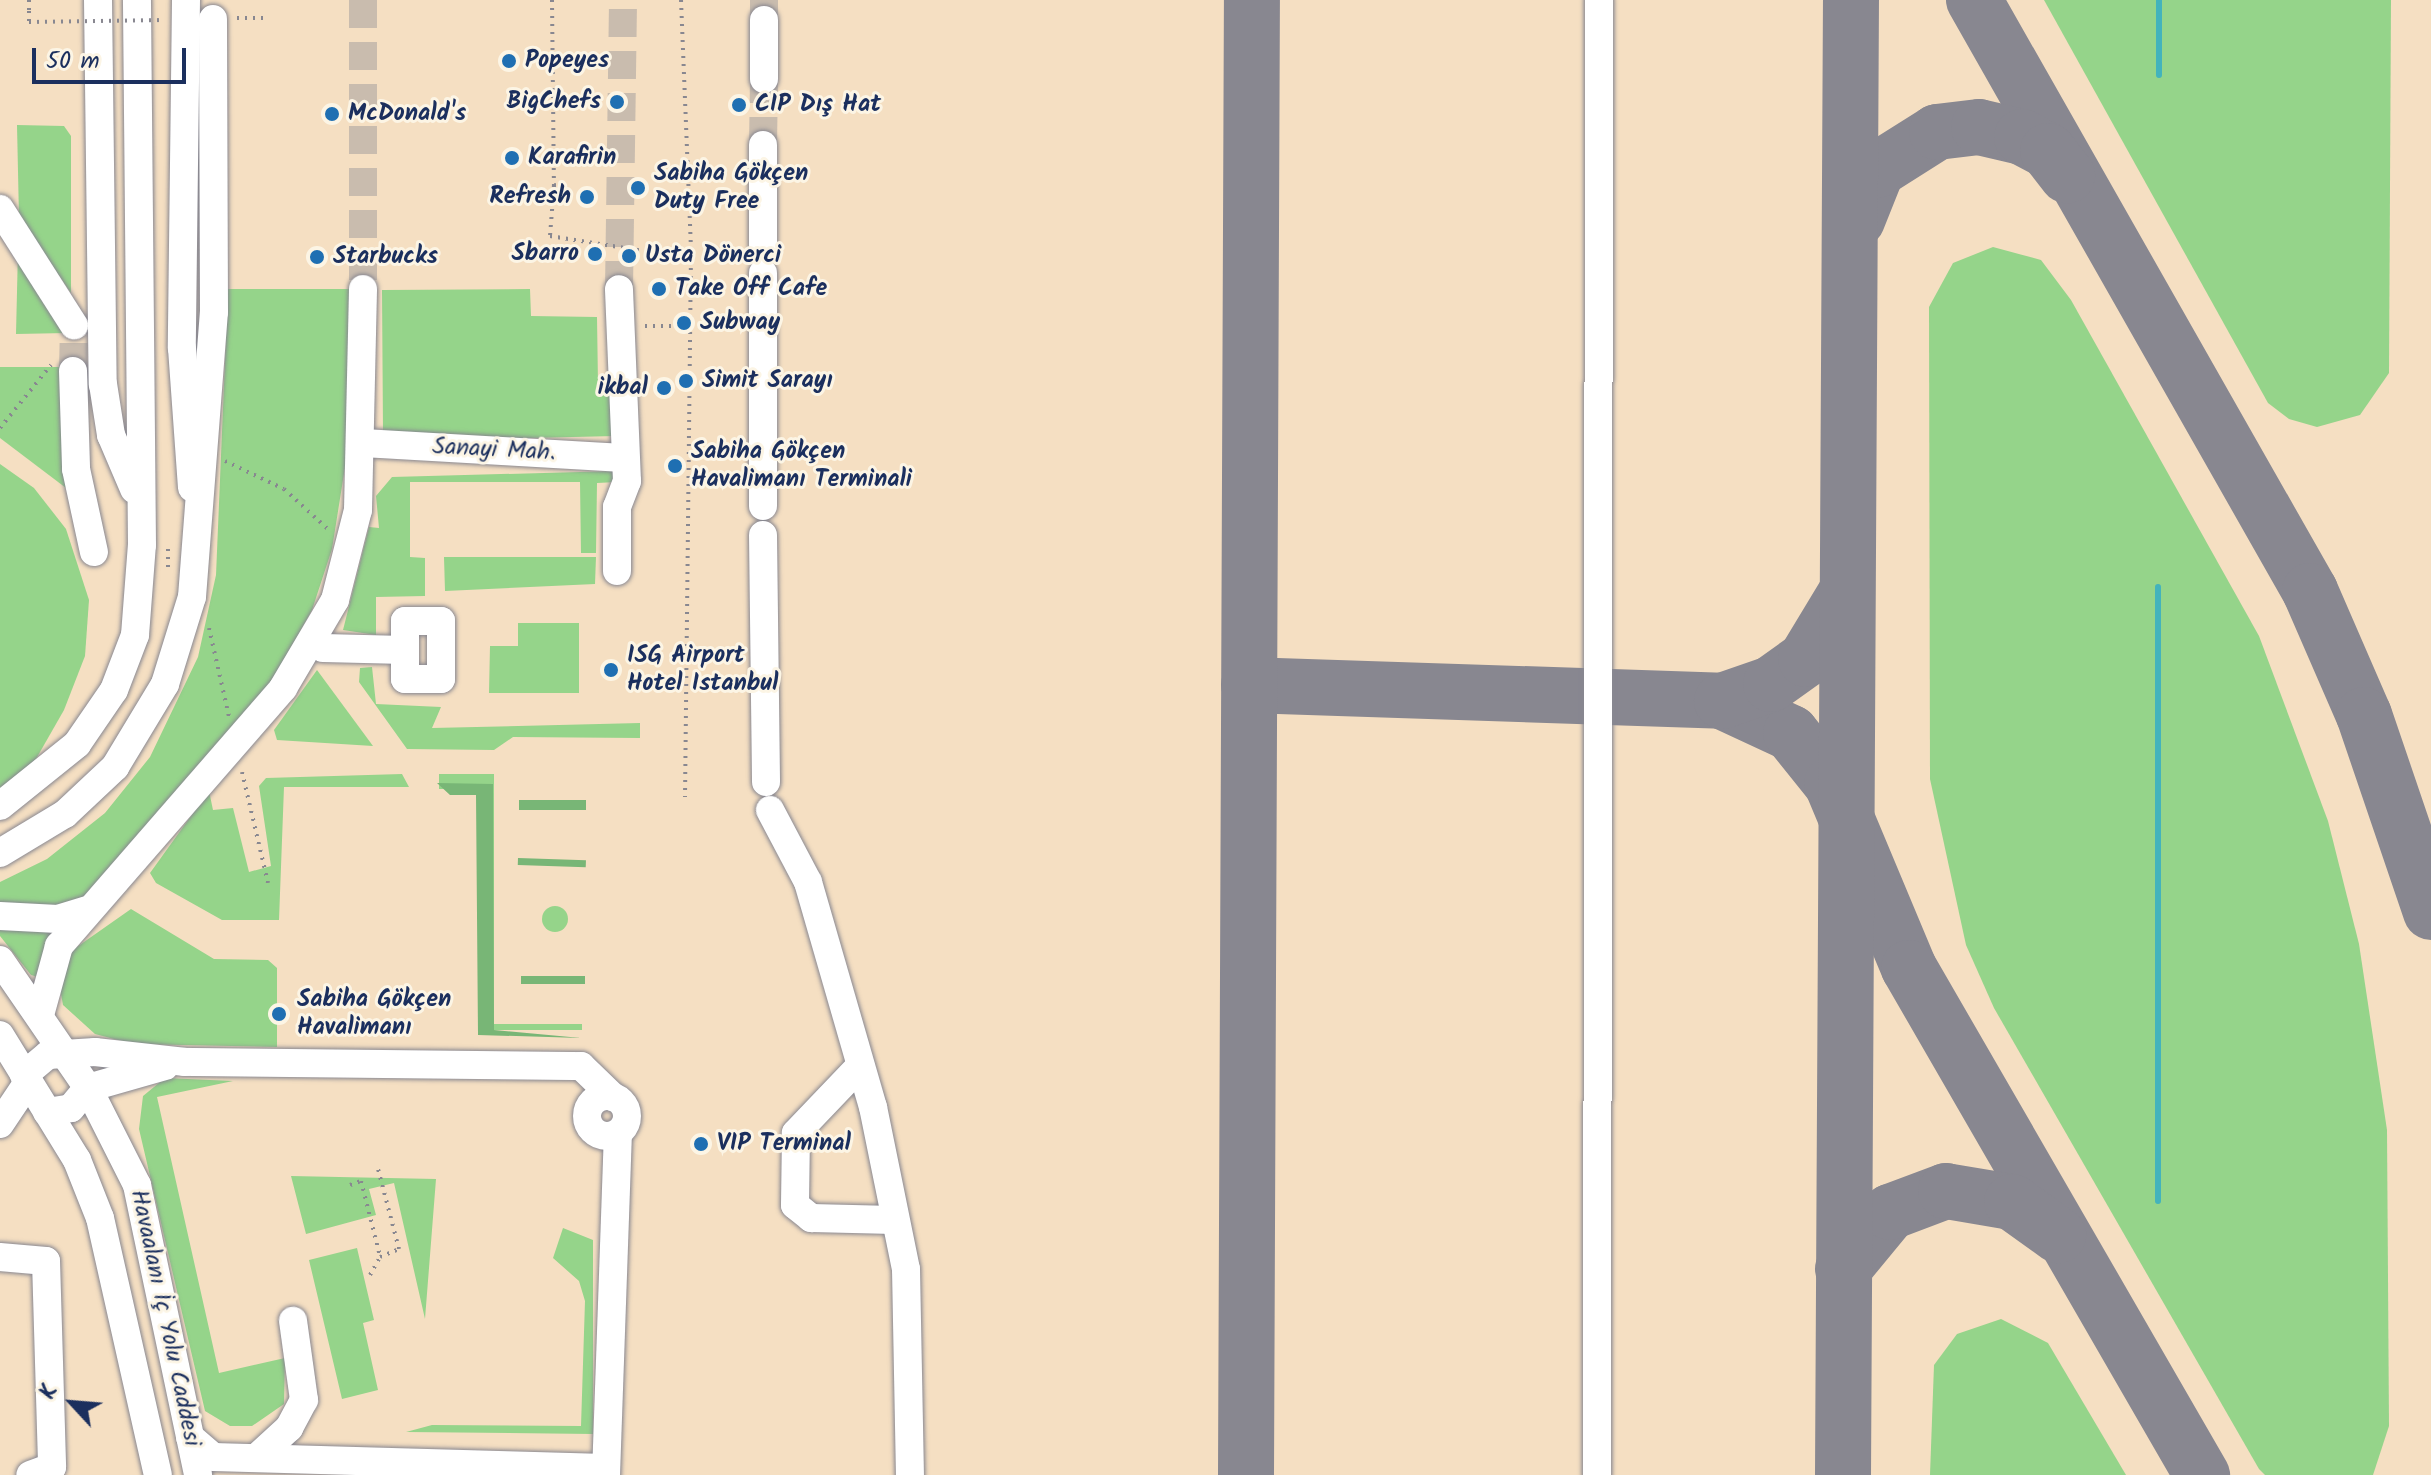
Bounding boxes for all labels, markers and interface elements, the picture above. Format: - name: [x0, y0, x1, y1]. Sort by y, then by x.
- scale bar: [36, 32, 190, 82]
- text: 50 m: [46, 42, 100, 81]
- place label: Popeyes: [525, 47, 609, 75]
- marker: Popeyes: [500, 52, 518, 70]
- place label: BigChefs: [507, 88, 601, 116]
- place label: CIP Dış Hat: [755, 91, 881, 119]
- marker: BigChefs: [608, 93, 626, 111]
- marker: CIP Dış Hat: [730, 96, 748, 114]
- place label: McDonald's: [348, 100, 466, 128]
- marker: McDonald's: [323, 105, 341, 123]
- place label: Karafirin: [528, 144, 616, 172]
- marker: Karafirin: [503, 149, 521, 167]
- place label: Sabiha Gökçen Duty Free: [654, 160, 808, 216]
- marker: Sabiha Gökçen Duty Free: [629, 179, 647, 197]
- place label: Refresh: [489, 183, 571, 211]
- marker: Refresh: [578, 188, 596, 206]
- place label: Sbarro: [512, 240, 579, 268]
- place label: Usta Dönerci: [645, 242, 781, 270]
- place label: Starbucks: [333, 243, 438, 271]
- marker: Sbarro: [586, 245, 604, 263]
- marker: Usta Dönerci: [620, 247, 638, 265]
- marker: Starbucks: [308, 248, 326, 266]
- place label: Take Off Cafe: [675, 275, 827, 303]
- marker: Take Off Cafe: [650, 280, 668, 298]
- place label: Subway: [700, 309, 780, 337]
- marker: Subway: [675, 314, 693, 332]
- place label: Simit Sarayı: [702, 367, 833, 395]
- marker: Simit Sarayı: [677, 372, 695, 390]
- place label: ikbal: [598, 374, 648, 402]
- marker: ikbal: [655, 379, 673, 397]
- street label: Sanayi Mah.: [432, 432, 556, 468]
- place label: Sabiha Gökçen Havalimanı Terminali: [691, 438, 912, 494]
- marker: Sabiha Gökçen Havalimanı Terminali: [666, 457, 684, 475]
- place label: ISG Airport Hotel Istanbul: [627, 642, 778, 698]
- marker: ISG Airport Hotel Istanbul: [602, 661, 620, 679]
- place label: Sabiha Gökçen Havalimanı: [297, 986, 451, 1042]
- marker: Sabiha Gökçen Havalimanı: [268, 1003, 290, 1025]
- place label: VIP Terminal: [717, 1130, 851, 1158]
- marker: VIP Terminal: [692, 1135, 710, 1153]
- street label: Havaalanı İç Yolu Caddesi: [124, 1187, 206, 1449]
- north arrow: [32, 1363, 112, 1443]
- text: K: [31, 1379, 69, 1406]

